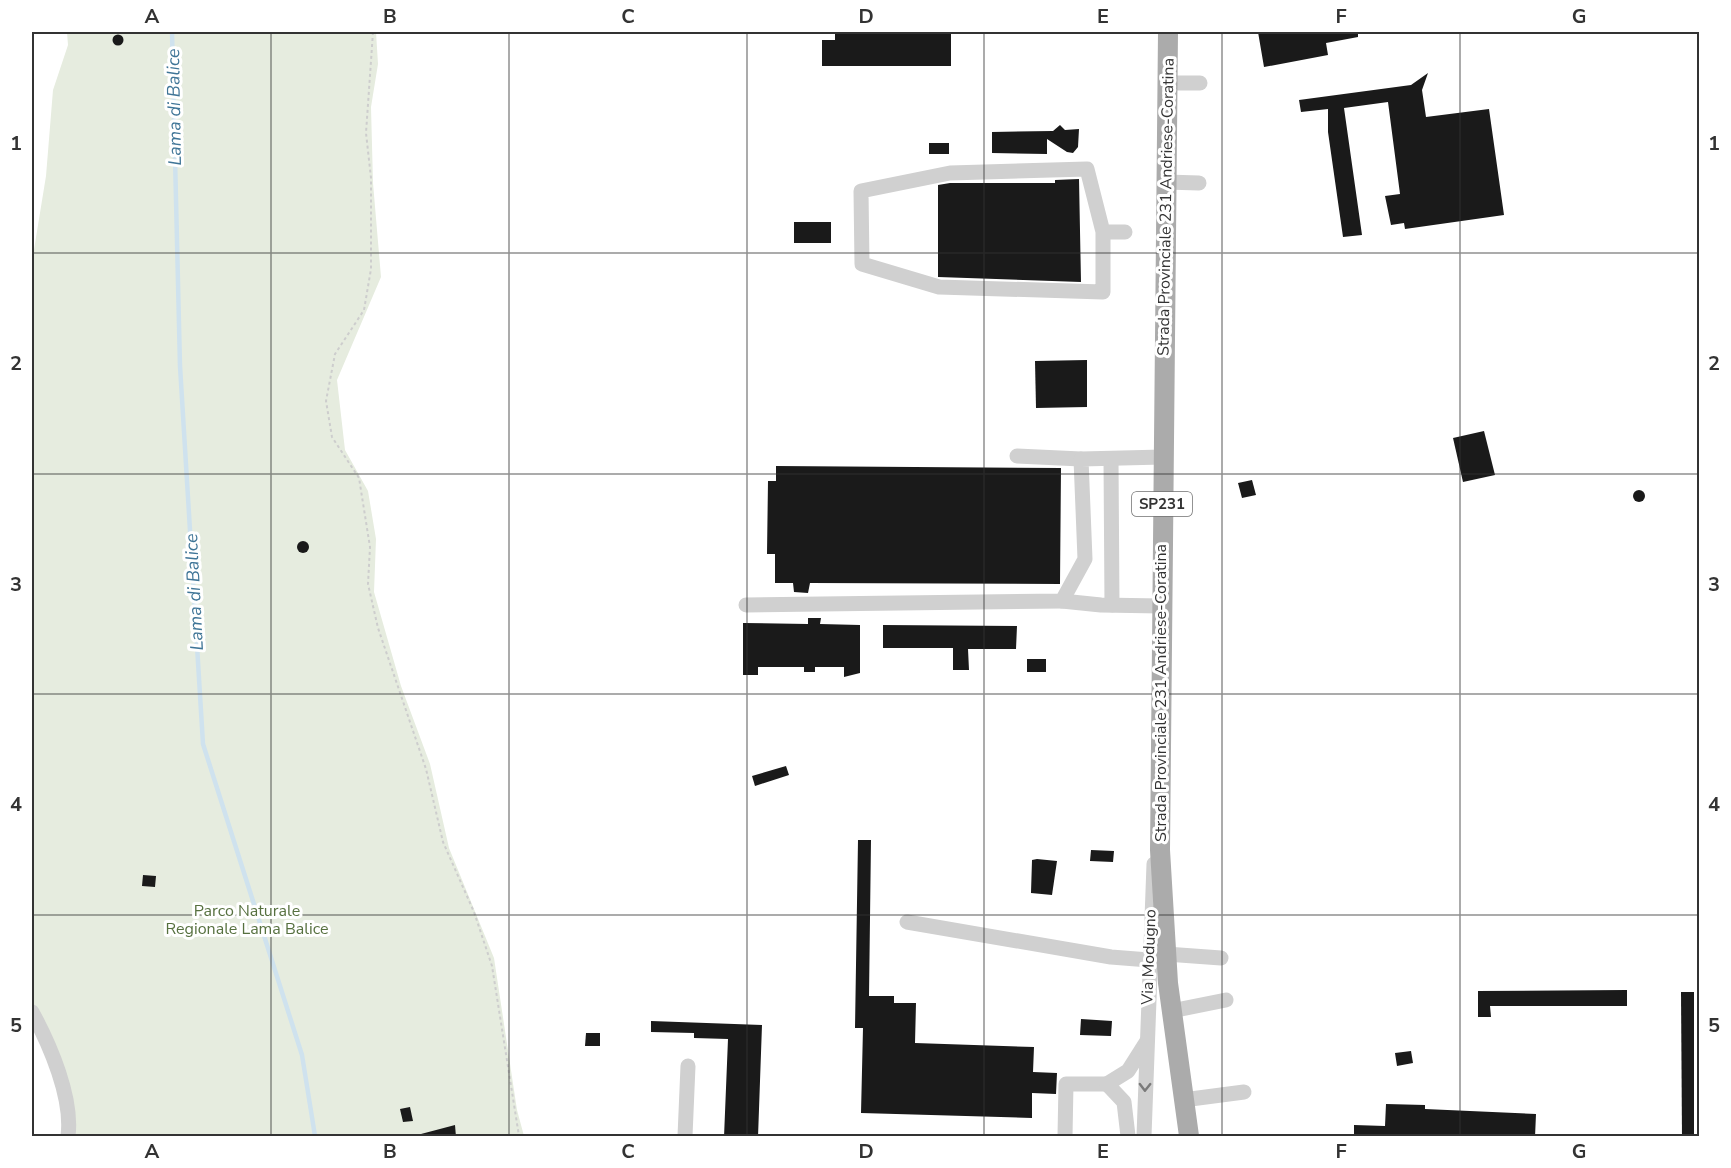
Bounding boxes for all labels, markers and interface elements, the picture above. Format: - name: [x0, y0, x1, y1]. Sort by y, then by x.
- text: A: [145, 3, 160, 30]
- text: B: [383, 3, 397, 30]
- text: C: [621, 3, 635, 30]
- text: D: [858, 3, 874, 30]
- text: E: [1097, 3, 1109, 30]
- text: F: [1335, 3, 1347, 30]
- text: G: [1572, 3, 1586, 30]
- water label: Lama di Balice: [161, 48, 187, 166]
- street label: Strada Provinciale 231 Andriese-Coratina: [1152, 58, 1180, 356]
- text: 1: [10, 130, 22, 157]
- text: 1: [1708, 130, 1720, 157]
- text: 2: [10, 350, 22, 377]
- text: 2: [1708, 350, 1720, 377]
- road number: SP231: [1132, 492, 1192, 516]
- water label: Lama di Balice: [179, 532, 209, 651]
- street label: Strada Provinciale 231 Andriese-Coratina: [1150, 544, 1172, 842]
- text: 3: [10, 571, 22, 598]
- text: 3: [1708, 571, 1720, 598]
- text: 4: [10, 791, 22, 818]
- text: 4: [1708, 791, 1720, 818]
- park label: Parco Naturale Regionale Lama Balice: [166, 900, 328, 940]
- street label: Via Modugno: [1136, 909, 1162, 1006]
- text: 5: [10, 1012, 22, 1039]
- text: 5: [1708, 1012, 1720, 1039]
- one-way arrow: [1139, 1082, 1152, 1091]
- text: A: [145, 1138, 160, 1165]
- text: B: [383, 1138, 397, 1165]
- text: C: [621, 1138, 635, 1165]
- text: D: [858, 1138, 874, 1165]
- text: E: [1097, 1138, 1109, 1165]
- text: F: [1335, 1138, 1347, 1165]
- text: G: [1572, 1138, 1586, 1165]

